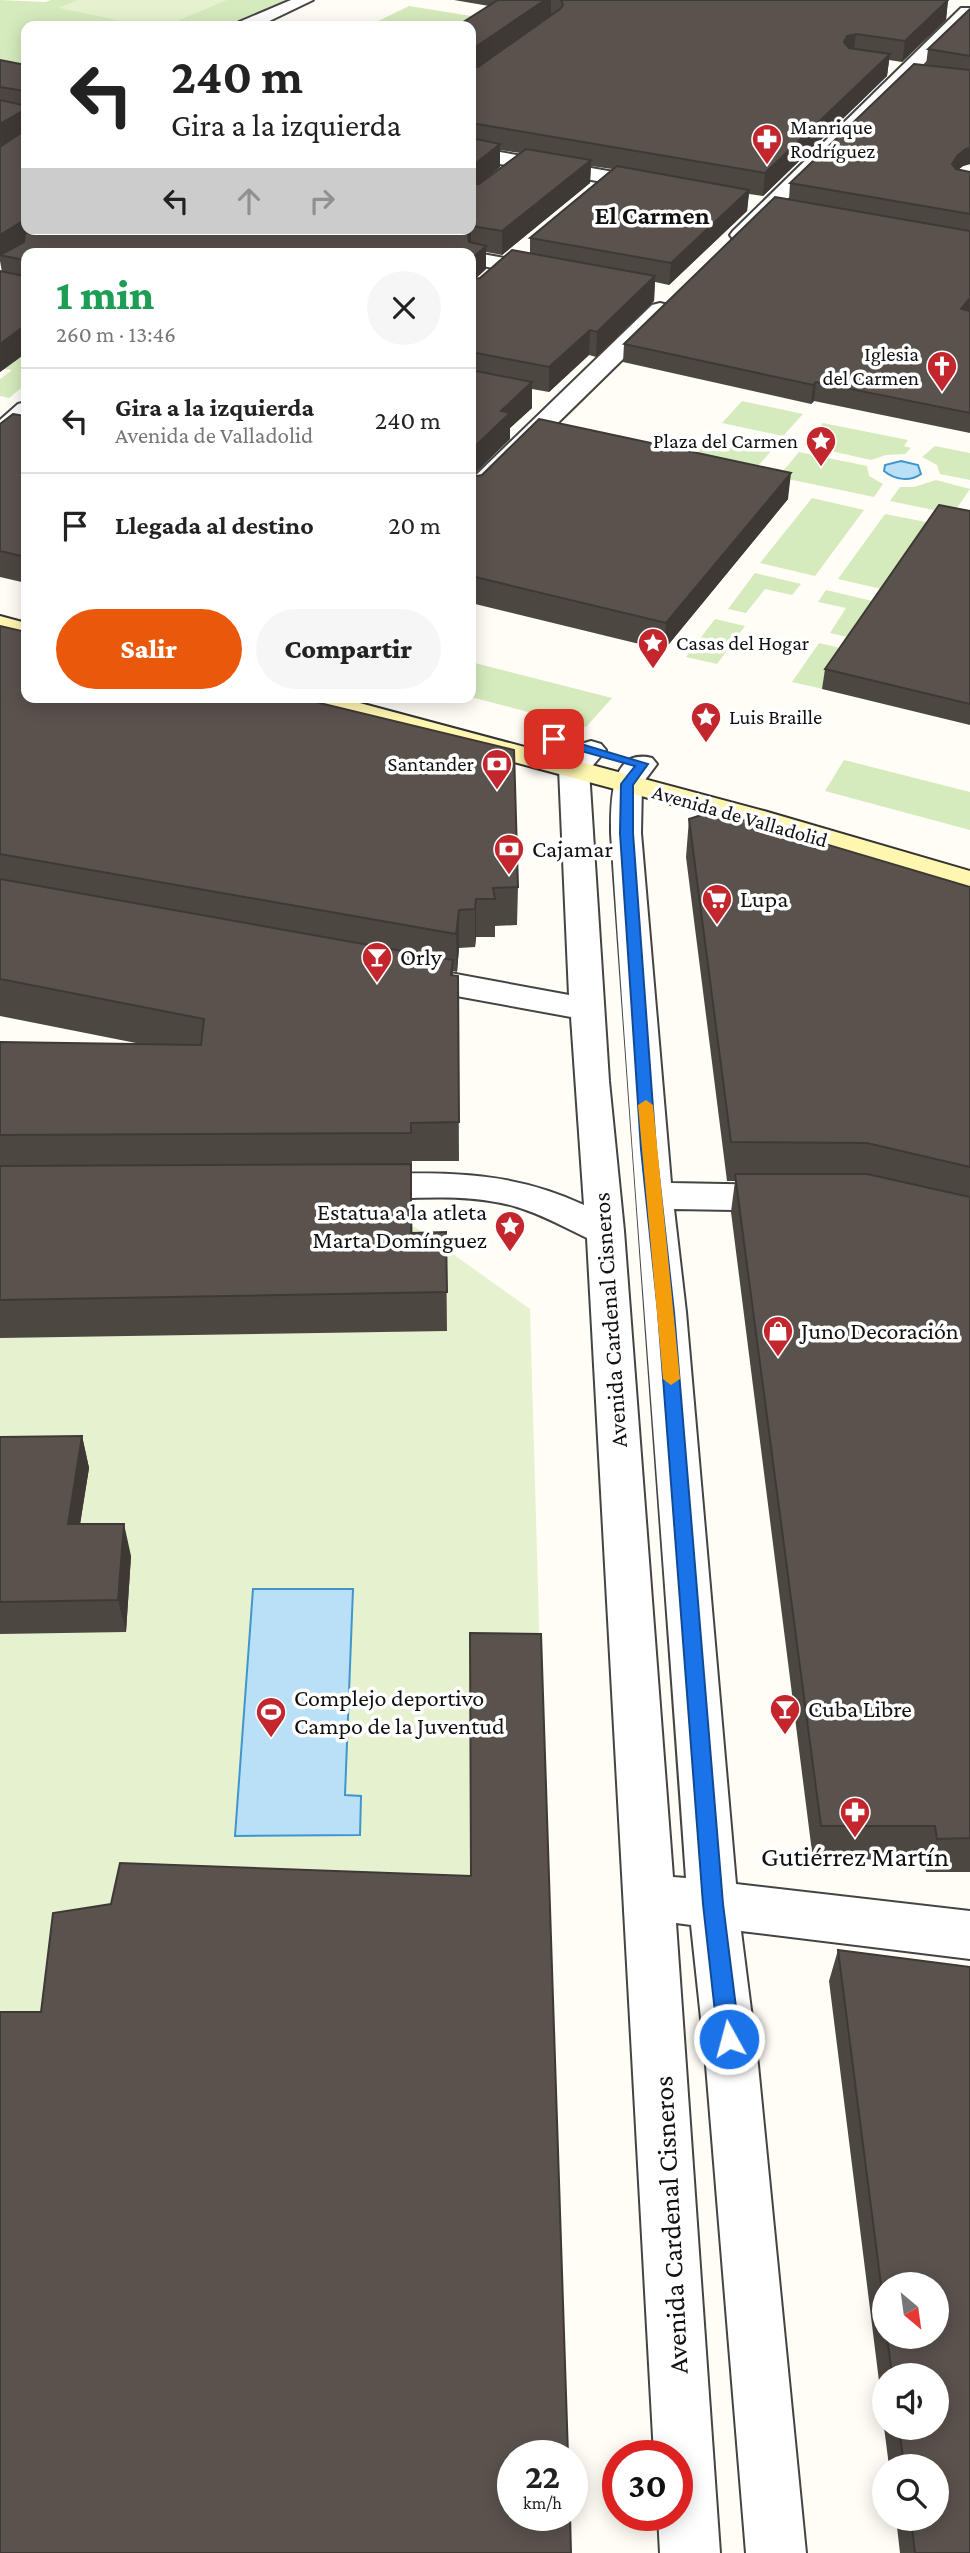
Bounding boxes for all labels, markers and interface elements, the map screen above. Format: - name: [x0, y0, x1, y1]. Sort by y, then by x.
- icon: left: [56, 49, 147, 140]
- text: 240 m: [171, 49, 303, 104]
- text: Gira a la izquierda: [171, 107, 401, 143]
- place label: Manrique Rodríguez: [790, 115, 875, 163]
- pharmacy icon: Manrique Rodríguez: [750, 122, 784, 166]
- icon: left: [157, 182, 195, 220]
- icon: ahead: [230, 182, 268, 220]
- icon: right: [303, 182, 341, 220]
- district label: El Carmen: [594, 201, 710, 230]
- text: 1 min: [56, 271, 154, 318]
- button: close: [367, 271, 441, 345]
- text: 260 m · 13:46: [56, 321, 176, 347]
- place label: Iglesia del Carmen: [822, 342, 919, 390]
- church icon: Iglesia del Carmen: [925, 349, 959, 393]
- text: Gira a la izquierda: [115, 393, 314, 422]
- icon: left: [56, 402, 94, 440]
- text: 240 m: [375, 406, 441, 435]
- text: Avenida de Valladolid: [115, 422, 313, 448]
- place icon: Plaza del Carmen: [804, 424, 838, 468]
- place label: Plaza del Carmen: [653, 429, 798, 453]
- icon: arrive: [56, 507, 94, 545]
- text: Llegada al destino: [115, 511, 314, 540]
- text: 20 m: [388, 511, 441, 540]
- button: Salir: [56, 609, 242, 689]
- button: Compartir: [256, 609, 441, 689]
- place icon: Casas del Hogar: [636, 626, 670, 670]
- place label: Casas del Hogar: [676, 631, 810, 655]
- place icon: Luis Braille: [689, 700, 723, 744]
- place label: Luis Braille: [729, 705, 822, 729]
- pin: [524, 709, 584, 769]
- icon: arrive: [535, 720, 573, 758]
- bank icon: Santander: [480, 747, 514, 791]
- place label: Santander: [388, 752, 475, 776]
- street label: Avenida de Valladolid: [650, 780, 830, 852]
- bank icon: Cajamar: [492, 832, 526, 876]
- place label: Cajamar: [532, 835, 613, 862]
- supermarket icon: Lupa: [700, 882, 734, 926]
- place label: Lupa: [740, 885, 788, 912]
- bar icon: Orly: [360, 940, 394, 984]
- place label: Orly: [400, 943, 443, 970]
- street label: Avenida Cardenal Cisneros: [587, 1192, 632, 1449]
- place label: Estatua a la atleta Marta Domínguez: [313, 1198, 487, 1253]
- place icon: Estatua a la atleta Marta Domínguez: [493, 1209, 527, 1253]
- shop icon: Juno Decoración: [761, 1314, 795, 1358]
- place label: Juno Decoración: [799, 1317, 959, 1344]
- place label: Complejo deportivo Campo de la Juventud: [294, 1684, 505, 1739]
- bar icon: Cuba Libre: [768, 1692, 802, 1736]
- sports icon: Complejo deportivo Campo de la Juventud: [254, 1695, 288, 1739]
- place label: Cuba Libre: [808, 1695, 912, 1722]
- pharmacy icon: Gutiérrez Martín: [838, 1795, 872, 1839]
- place label: Gutiérrez Martín: [761, 1841, 949, 1872]
- position arrow: [692, 2002, 766, 2076]
- street label: Avenida Cardenal Cisneros: [647, 2075, 694, 2375]
- north arrow: [872, 2272, 948, 2348]
- map controls: [872, 2272, 949, 2531]
- button: sound: [872, 2363, 949, 2440]
- speed limit sign: 30: [602, 2440, 693, 2531]
- button: search: [872, 2454, 949, 2531]
- text: 22: [525, 2457, 560, 2496]
- text: km/h: [523, 2493, 562, 2513]

